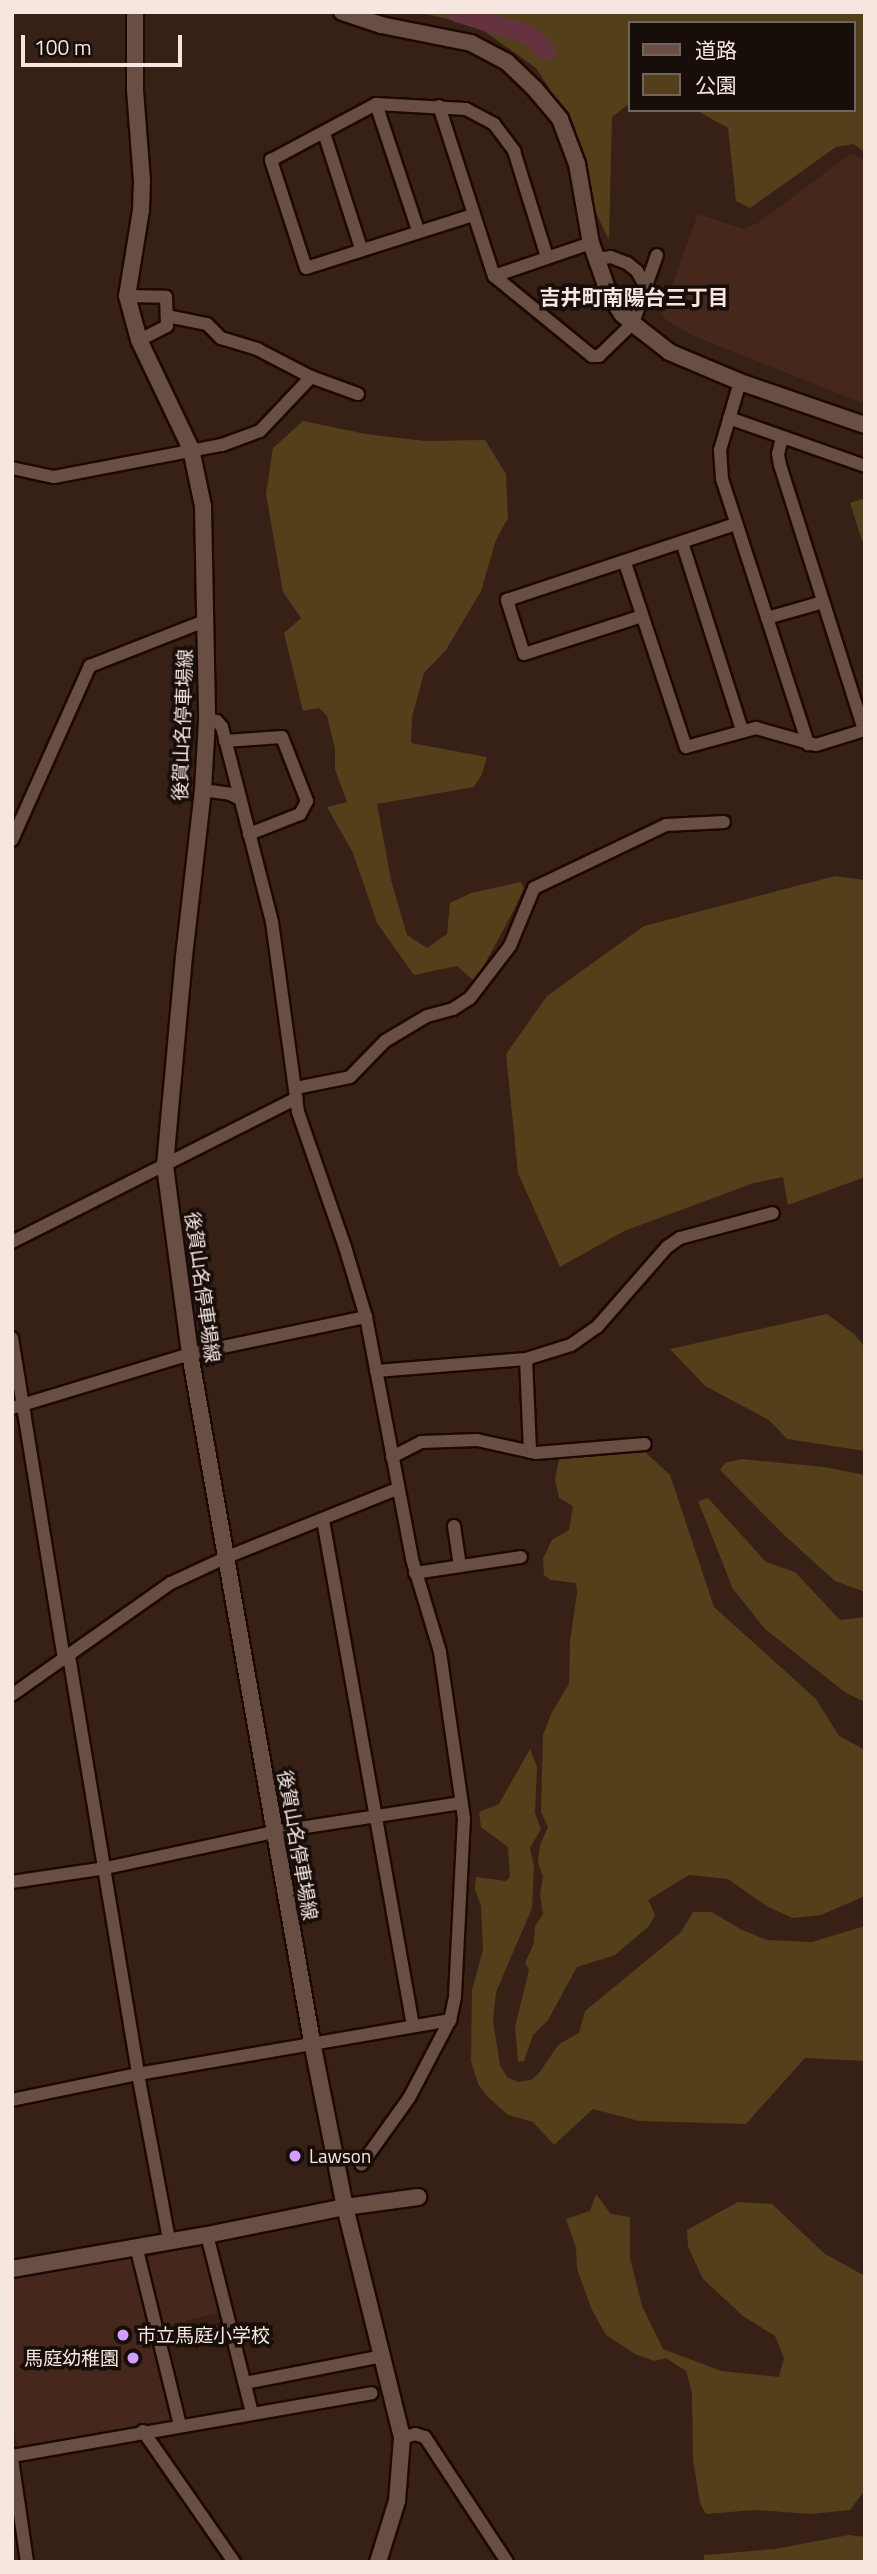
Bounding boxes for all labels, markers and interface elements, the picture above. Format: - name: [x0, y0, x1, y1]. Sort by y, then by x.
- scale bar: [24, 21, 186, 65]
- legend: [628, 21, 856, 112]
- text: 100 m: [34, 31, 91, 63]
- text: 道路: [695, 34, 737, 66]
- text: 公園: [695, 69, 737, 101]
- district label: 吉井町南陽台三丁目: [540, 284, 728, 310]
- street label: 後賀山名停車場線: [168, 649, 196, 801]
- street label: 後賀山名停車場線: [181, 1210, 225, 1364]
- street label: 後賀山名停車場線: [274, 1768, 322, 1922]
- place label: Lawson: [309, 2145, 371, 2167]
- marker: Lawson: [287, 2148, 303, 2164]
- place label: 市立馬庭小学校: [137, 2324, 270, 2346]
- marker: 市立馬庭小学校: [115, 2327, 131, 2343]
- place label: 馬庭幼稚園: [24, 2347, 119, 2369]
- marker: 馬庭幼稚園: [125, 2350, 141, 2366]

